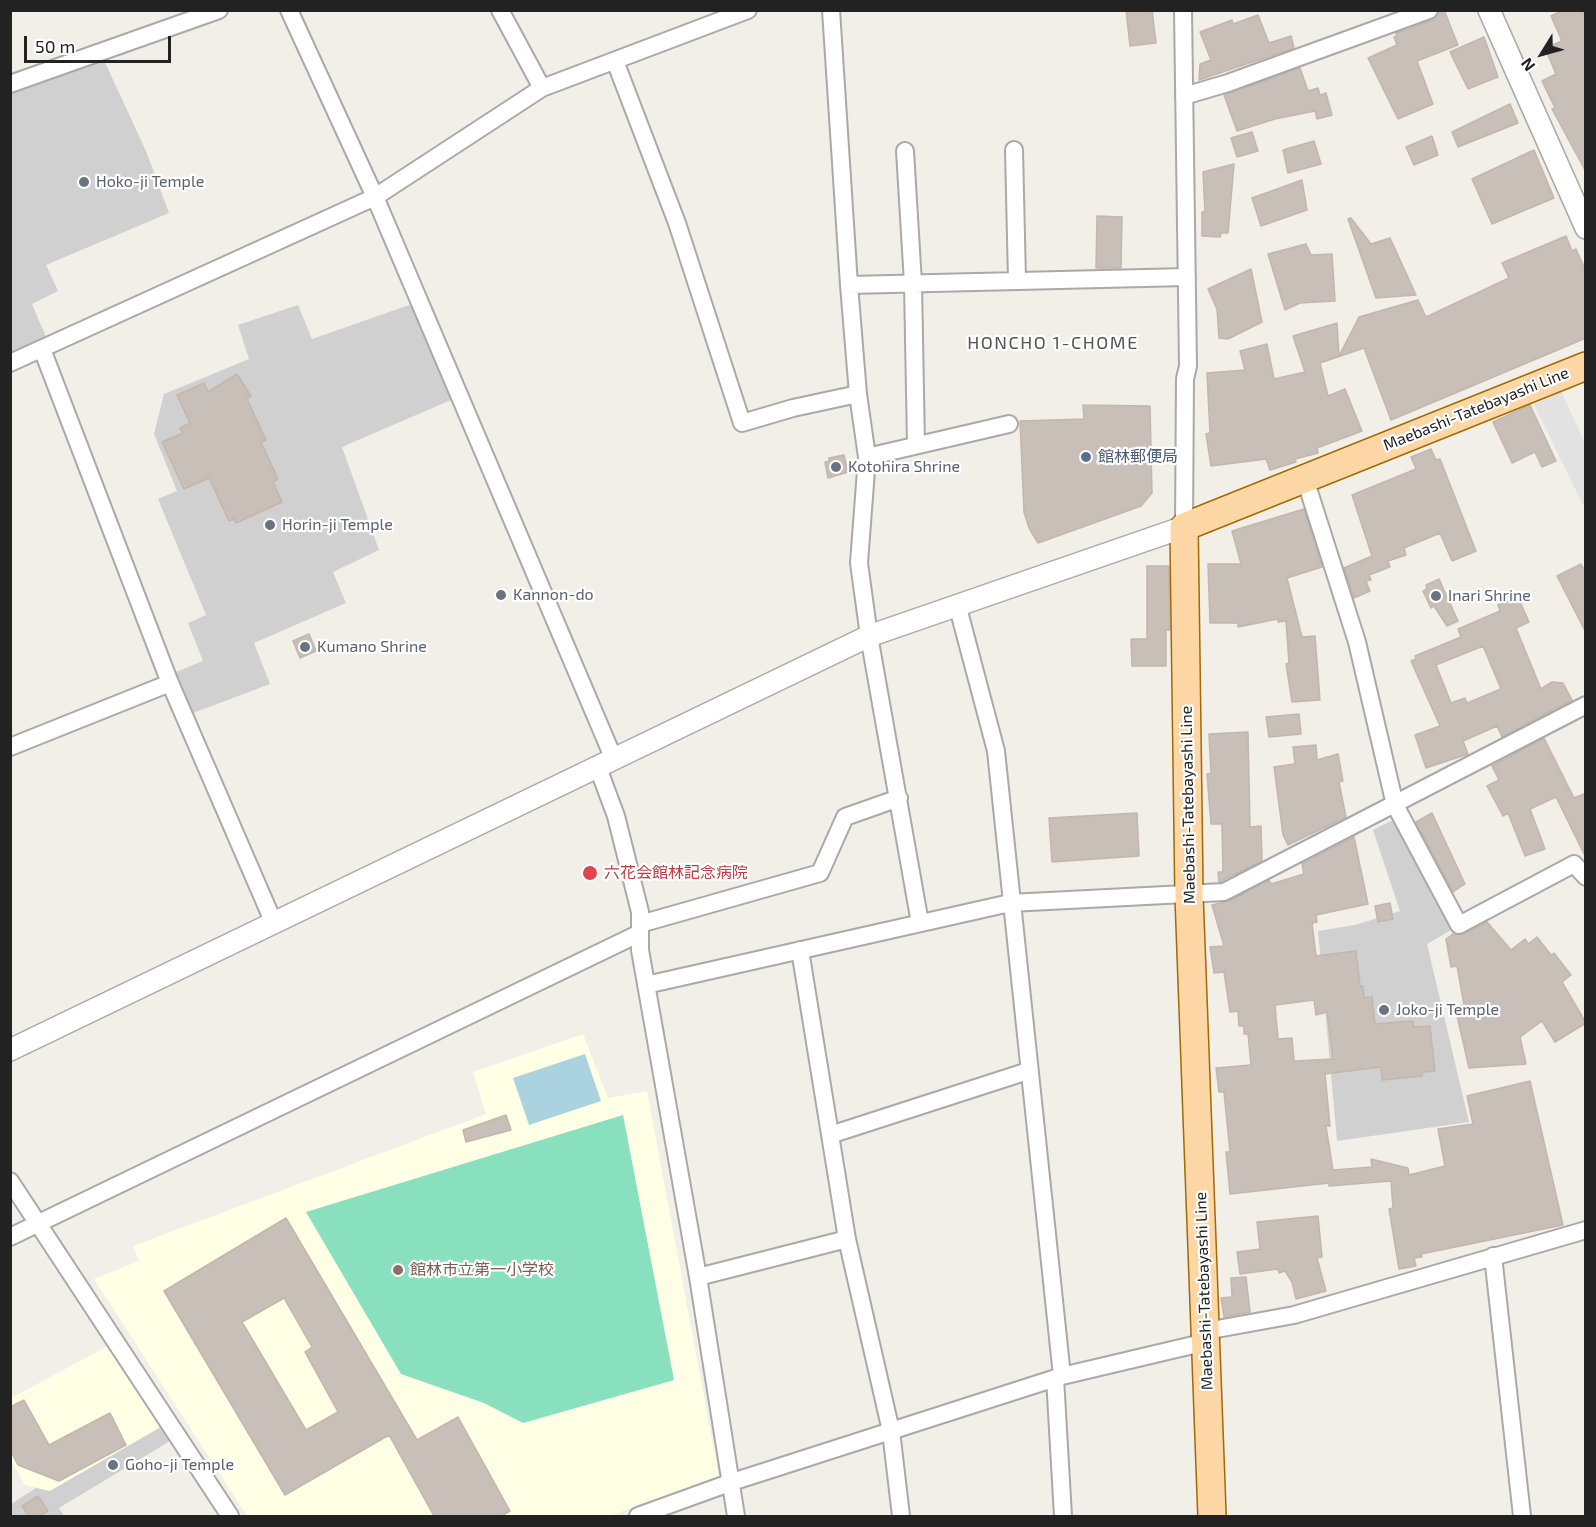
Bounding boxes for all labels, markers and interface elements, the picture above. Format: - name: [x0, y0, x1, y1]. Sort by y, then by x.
- scale bar: [27, 24, 174, 62]
- north arrow: [1512, 24, 1572, 84]
- text: 50 m: [35, 35, 75, 57]
- text: N: [1516, 55, 1538, 75]
- place label: Hoko-ji Temple: [96, 172, 204, 192]
- marker: Hoko-ji Temple: [77, 175, 91, 189]
- district label: HONCHO 1-CHOME: [967, 332, 1139, 354]
- street label: Maebashi-Tatebayashi Line: [1380, 363, 1572, 455]
- place label: 館林郵便局: [1098, 447, 1178, 467]
- marker: 館林郵便局: [1079, 450, 1093, 464]
- place label: Kotohira Shrine: [848, 457, 960, 477]
- marker: Kotohira Shrine: [829, 460, 843, 474]
- place label: Horin-ji Temple: [282, 515, 393, 535]
- marker: Horin-ji Temple: [263, 518, 277, 532]
- place label: Kannon-do: [513, 585, 594, 605]
- place label: Inari Shrine: [1448, 586, 1531, 606]
- marker: Kannon-do: [494, 588, 508, 602]
- marker: Inari Shrine: [1429, 589, 1443, 603]
- place label: Kumano Shrine: [317, 637, 427, 657]
- marker: Kumano Shrine: [298, 640, 312, 654]
- street label: Maebashi-Tatebayashi Line: [1177, 706, 1199, 904]
- place label: 六花会館林記念病院: [604, 863, 748, 883]
- marker: 六花会館林記念病院: [581, 864, 599, 882]
- place label: Joko-ji Temple: [1396, 1000, 1499, 1020]
- marker: Joko-ji Temple: [1377, 1003, 1391, 1017]
- street label: Maebashi-Tatebayashi Line: [1191, 1192, 1217, 1390]
- place label: 館林市立第一小学校: [410, 1260, 554, 1280]
- marker: 館林市立第一小学校: [391, 1263, 405, 1277]
- place label: Goho-ji Temple: [125, 1455, 234, 1475]
- marker: Goho-ji Temple: [106, 1458, 120, 1472]

